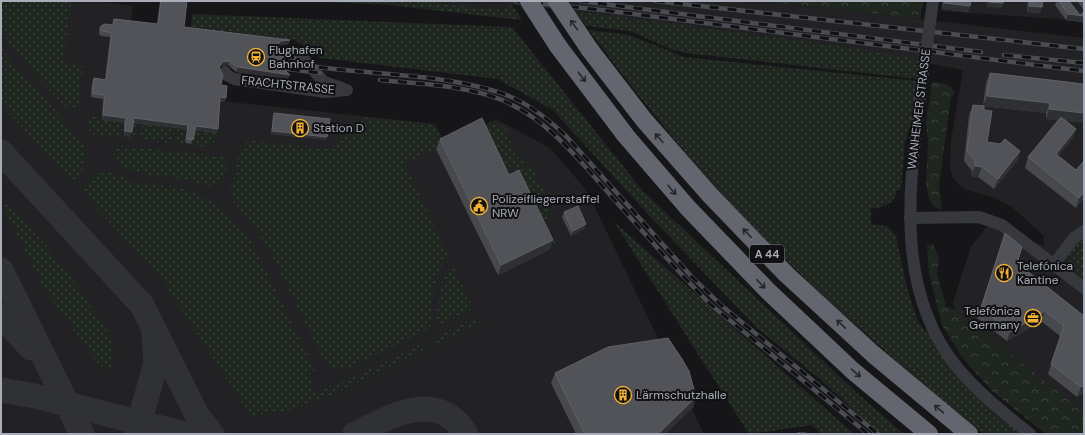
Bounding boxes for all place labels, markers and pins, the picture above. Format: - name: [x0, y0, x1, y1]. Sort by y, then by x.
- place label: Flughafen Bahnhof: [269, 42, 323, 72]
- station icon: Flughafen Bahnhof: [246, 47, 266, 67]
- building icon: Station D: [290, 118, 310, 138]
- place label: Station D: [313, 120, 364, 136]
- place label: Polizeifliegerrstaffel NRW: [492, 191, 599, 221]
- public building icon: Polizeifliegerrstaffel NRW: [469, 196, 489, 216]
- place label: Telefónica Kantine: [1017, 258, 1073, 288]
- restaurant icon: Telefónica Kantine: [994, 263, 1014, 283]
- place label: Telefónica Germany: [964, 303, 1020, 333]
- office icon: Telefónica Germany: [1023, 308, 1043, 328]
- building icon: Lärmschutzhalle: [613, 385, 633, 405]
- place label: Lärmschutzhalle: [636, 387, 727, 403]

